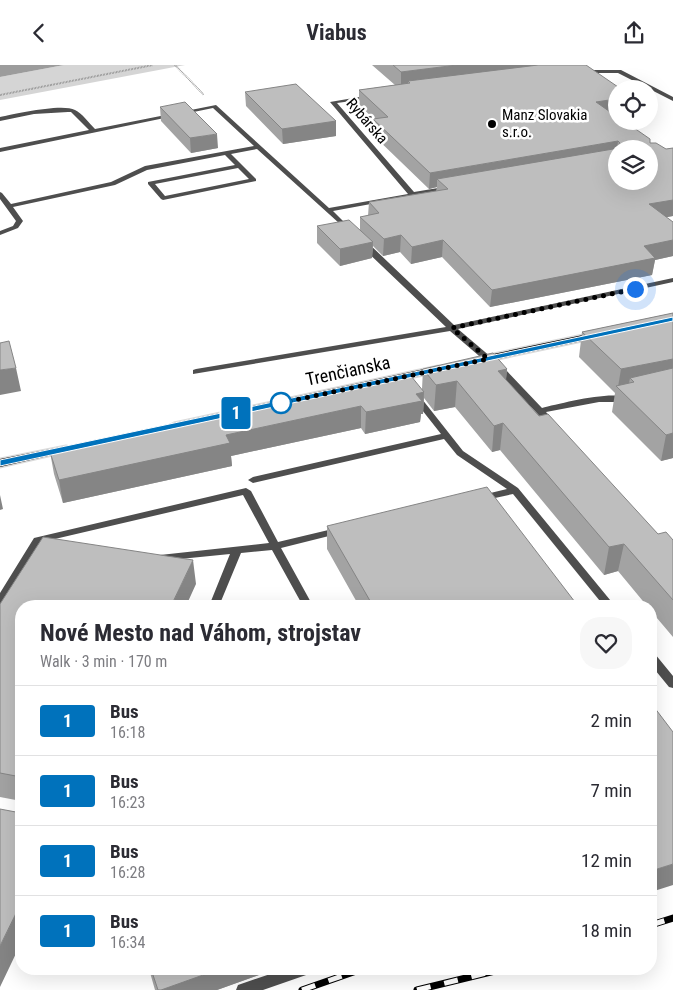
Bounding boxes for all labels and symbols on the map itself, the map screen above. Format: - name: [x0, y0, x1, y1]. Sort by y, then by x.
- street label: Rybárska: [342, 95, 392, 147]
- place label: Manz Slovakia s.r.o.: [502, 106, 587, 141]
- marker: Manz Slovakia s.r.o.: [486, 118, 498, 130]
- your location: [623, 277, 648, 302]
- street label: Trenčianska: [304, 351, 392, 390]
- unlabelled marker: [270, 392, 292, 414]
- line badge: 1: [220, 397, 252, 429]

